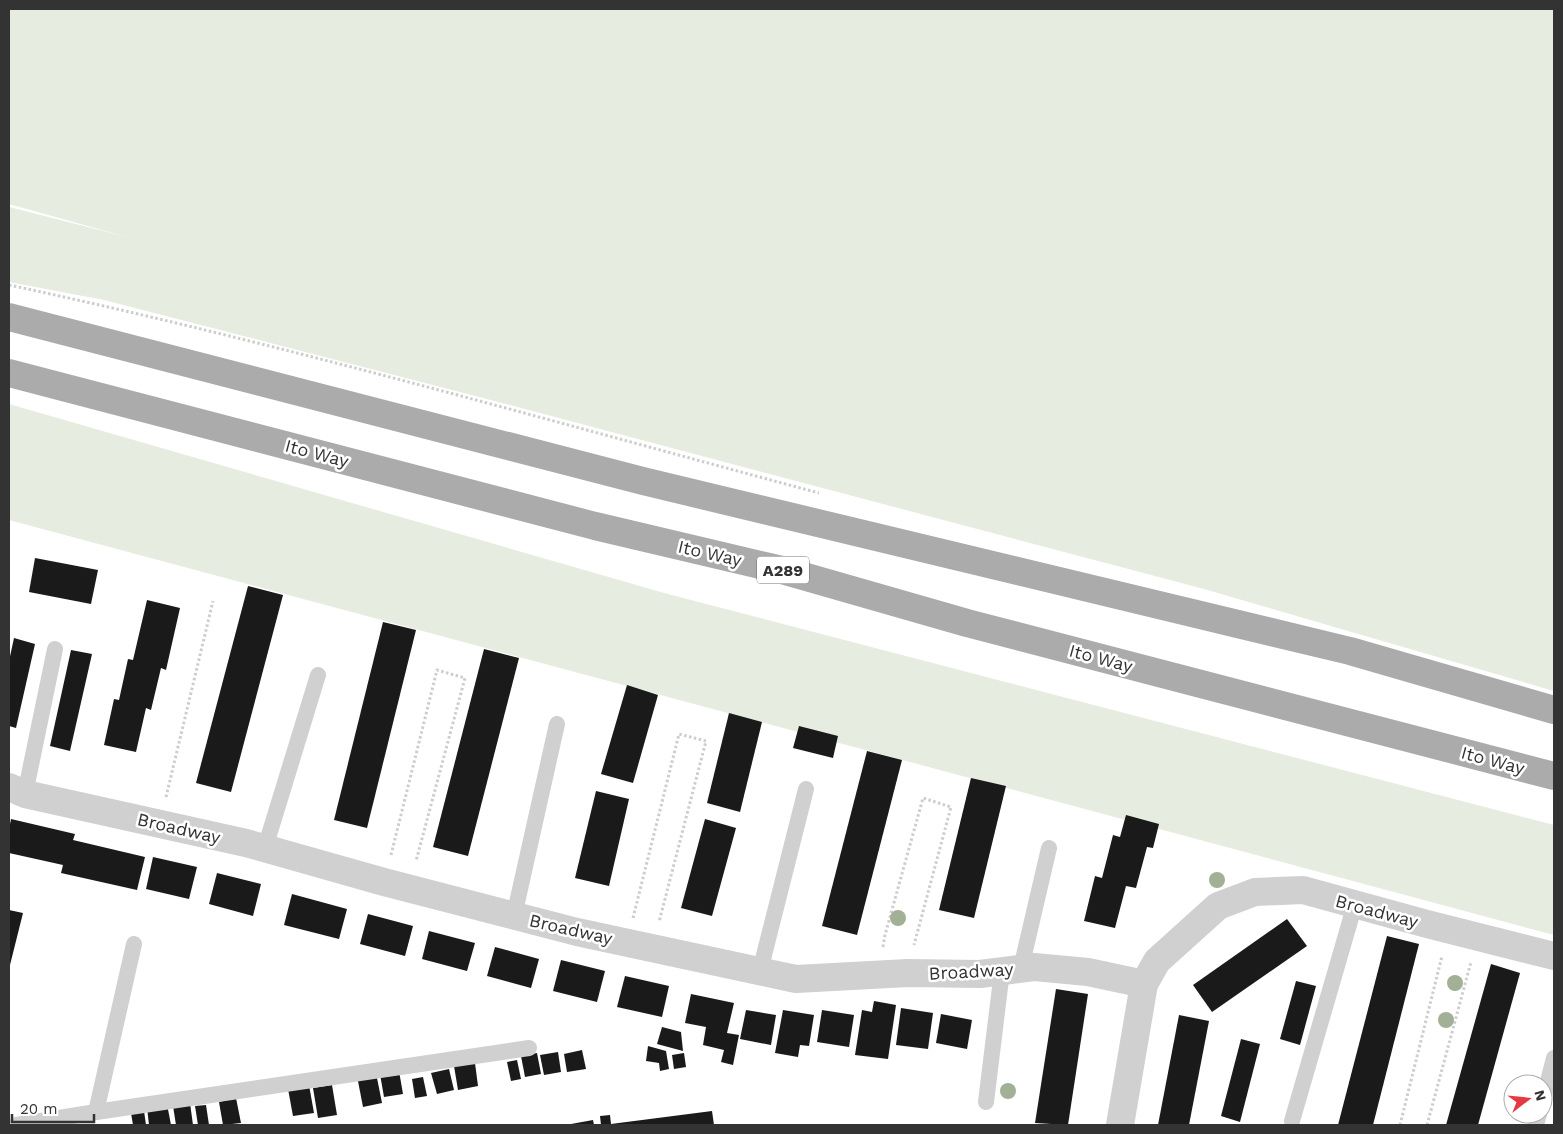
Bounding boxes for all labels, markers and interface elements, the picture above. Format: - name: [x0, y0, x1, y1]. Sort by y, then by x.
- street label: Ito Way: [283, 434, 352, 472]
- street label: Ito Way: [676, 535, 745, 571]
- road number: A289: [757, 556, 809, 584]
- street label: Ito Way: [1067, 639, 1136, 677]
- street label: Ito Way: [1459, 741, 1528, 779]
- street label: Broadway: [135, 808, 223, 848]
- street label: Broadway: [1333, 890, 1421, 932]
- street label: Broadway: [527, 909, 615, 949]
- street label: Broadway: [928, 958, 1015, 984]
- north arrow: [1503, 1074, 1553, 1124]
- text: N: [1531, 1088, 1550, 1103]
- scale bar: [12, 1092, 95, 1124]
- text: 20 m: [20, 1100, 58, 1118]

